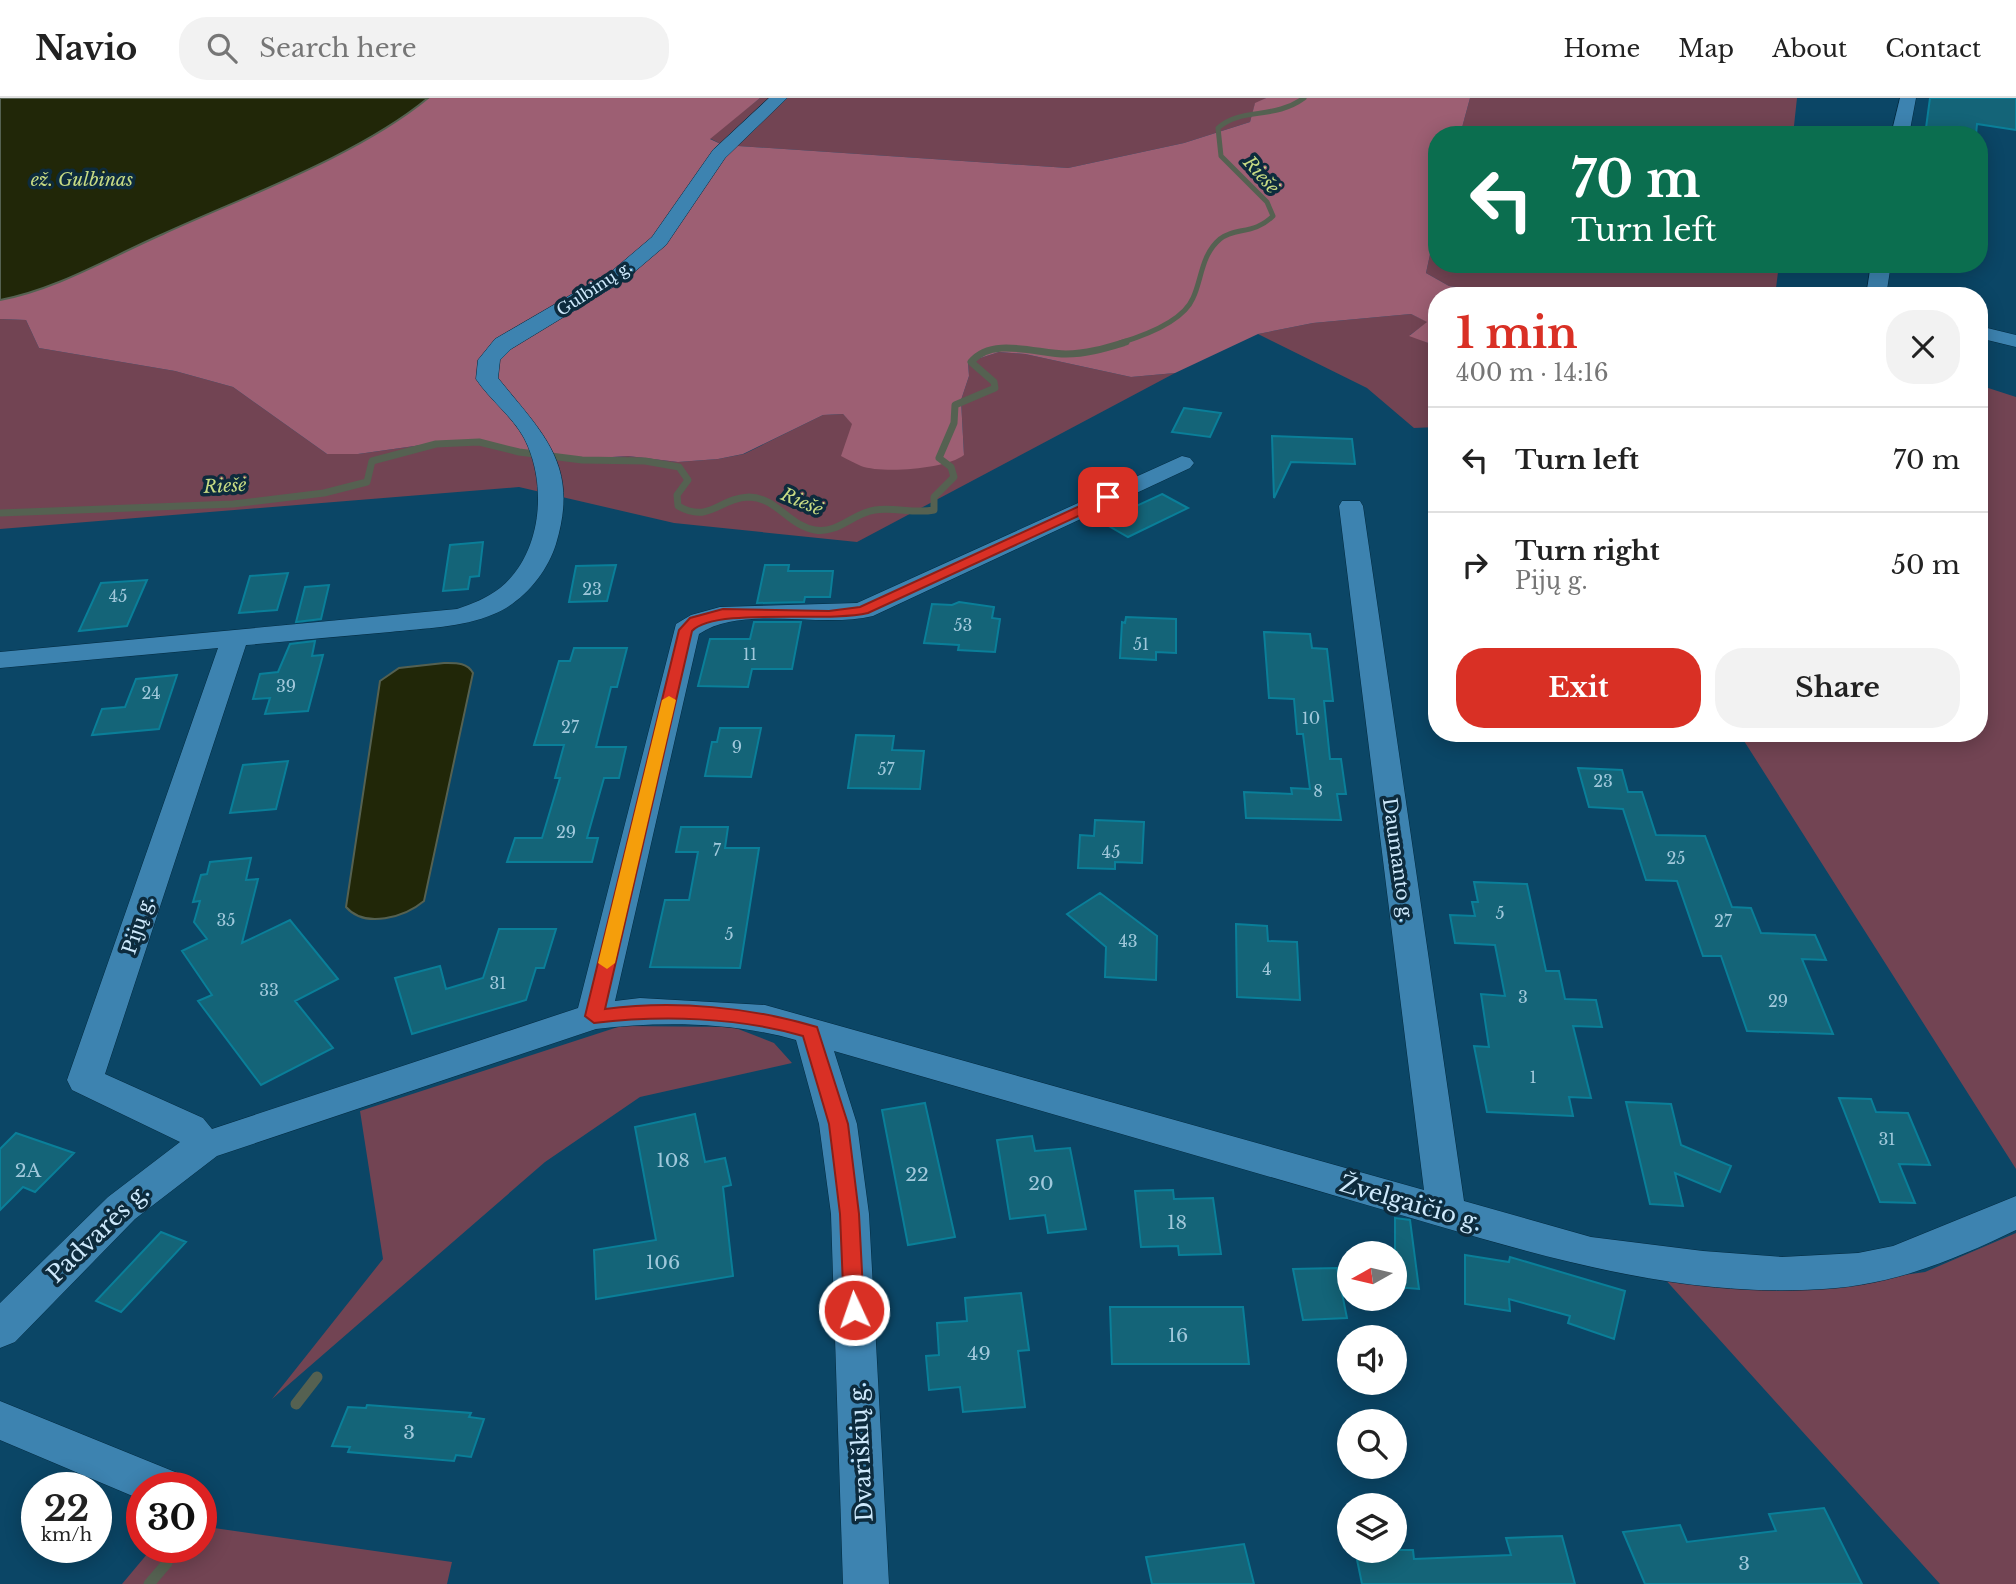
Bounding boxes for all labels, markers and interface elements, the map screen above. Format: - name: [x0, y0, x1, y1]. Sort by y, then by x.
- search box: [179, 17, 669, 80]
- text: Navio: [35, 28, 137, 69]
- icon: search: [203, 29, 241, 67]
- text: Search here: [259, 32, 417, 64]
- text: Home: [1564, 34, 1640, 63]
- text: Map: [1678, 34, 1734, 63]
- text: About: [1772, 34, 1847, 63]
- text: Contact: [1885, 34, 1981, 63]
- text: 70 m: [1571, 149, 1701, 210]
- water label: Riešė: [1238, 151, 1284, 198]
- icon: left: [1456, 154, 1547, 245]
- water label: ež. Gulbinas: [31, 169, 133, 191]
- text: Turn left: [1571, 210, 1717, 250]
- street label: Gulbinų g.: [553, 256, 635, 320]
- text: 1 min: [1456, 307, 1578, 359]
- button: close: [1886, 310, 1960, 384]
- text: 400 m · 14:16: [1456, 359, 1609, 387]
- icon: left: [1456, 441, 1494, 479]
- text: Turn left: [1515, 444, 1639, 476]
- text: 70 m: [1893, 444, 1960, 476]
- pin: [1078, 467, 1138, 527]
- water label: Riešė: [202, 474, 247, 498]
- icon: arrive: [1089, 478, 1127, 516]
- water label: Riešė: [777, 483, 826, 521]
- text: Turn right: [1515, 535, 1660, 567]
- icon: right: [1456, 546, 1494, 584]
- text: 50 m: [1891, 549, 1960, 581]
- text: Pijų g.: [1515, 567, 1588, 595]
- house number: 23: [582, 579, 602, 599]
- house number: 45: [109, 586, 127, 606]
- house number: 53: [954, 615, 972, 635]
- house number: 51: [1133, 634, 1149, 654]
- house number: 11: [743, 644, 757, 664]
- button: Exit: [1456, 648, 1701, 728]
- button: Share: [1715, 648, 1960, 728]
- house number: 39: [276, 676, 296, 696]
- house number: 24: [141, 683, 161, 703]
- house number: 10: [1302, 708, 1320, 728]
- house number: 27: [561, 717, 580, 737]
- house number: 9: [732, 737, 742, 757]
- house number: 57: [877, 759, 896, 779]
- house number: 23: [1593, 771, 1613, 791]
- house number: 8: [1313, 781, 1323, 801]
- street label: Daumanto g.: [1378, 796, 1418, 924]
- house number: 29: [556, 822, 576, 842]
- house number: 7: [713, 840, 722, 860]
- house number: 45: [1102, 842, 1120, 862]
- house number: 25: [1667, 848, 1685, 868]
- street label: Pijų g.: [117, 893, 159, 957]
- house number: 5: [1495, 903, 1505, 923]
- house number: 35: [217, 910, 235, 930]
- house number: 27: [1714, 911, 1733, 931]
- house number: 5: [724, 924, 734, 944]
- house number: 43: [1118, 931, 1138, 951]
- house number: 4: [1262, 959, 1272, 979]
- house number: 31: [490, 973, 507, 993]
- house number: 33: [259, 980, 279, 1000]
- house number: 3: [1518, 987, 1528, 1007]
- house number: 29: [1768, 991, 1788, 1011]
- house number: 1: [1529, 1067, 1537, 1087]
- house number: 31: [1879, 1129, 1896, 1149]
- house number: 108: [656, 1149, 690, 1172]
- house number: 2A: [15, 1159, 42, 1182]
- house number: 22: [905, 1163, 929, 1186]
- street label: Žvelgaičio g.: [1336, 1168, 1486, 1237]
- house number: 20: [1028, 1172, 1054, 1195]
- street label: Padvarės g.: [41, 1177, 155, 1289]
- house number: 18: [1167, 1211, 1187, 1234]
- north arrow: [1337, 1241, 1407, 1311]
- map controls: [1337, 1241, 1407, 1563]
- house number: 106: [646, 1251, 680, 1274]
- position arrow: [817, 1273, 891, 1347]
- house number: 16: [1168, 1324, 1188, 1347]
- button: sound: [1337, 1325, 1407, 1395]
- house number: 49: [967, 1342, 991, 1365]
- street label: Dvariškių g.: [843, 1381, 879, 1523]
- button: search: [1337, 1409, 1407, 1479]
- house number: 3: [403, 1421, 415, 1444]
- speed limit sign: 30: [126, 1472, 217, 1563]
- text: 22: [44, 1487, 89, 1530]
- button: layers: [1337, 1493, 1407, 1563]
- text: km/h: [41, 1524, 92, 1546]
- house number: 3: [1738, 1552, 1750, 1575]

